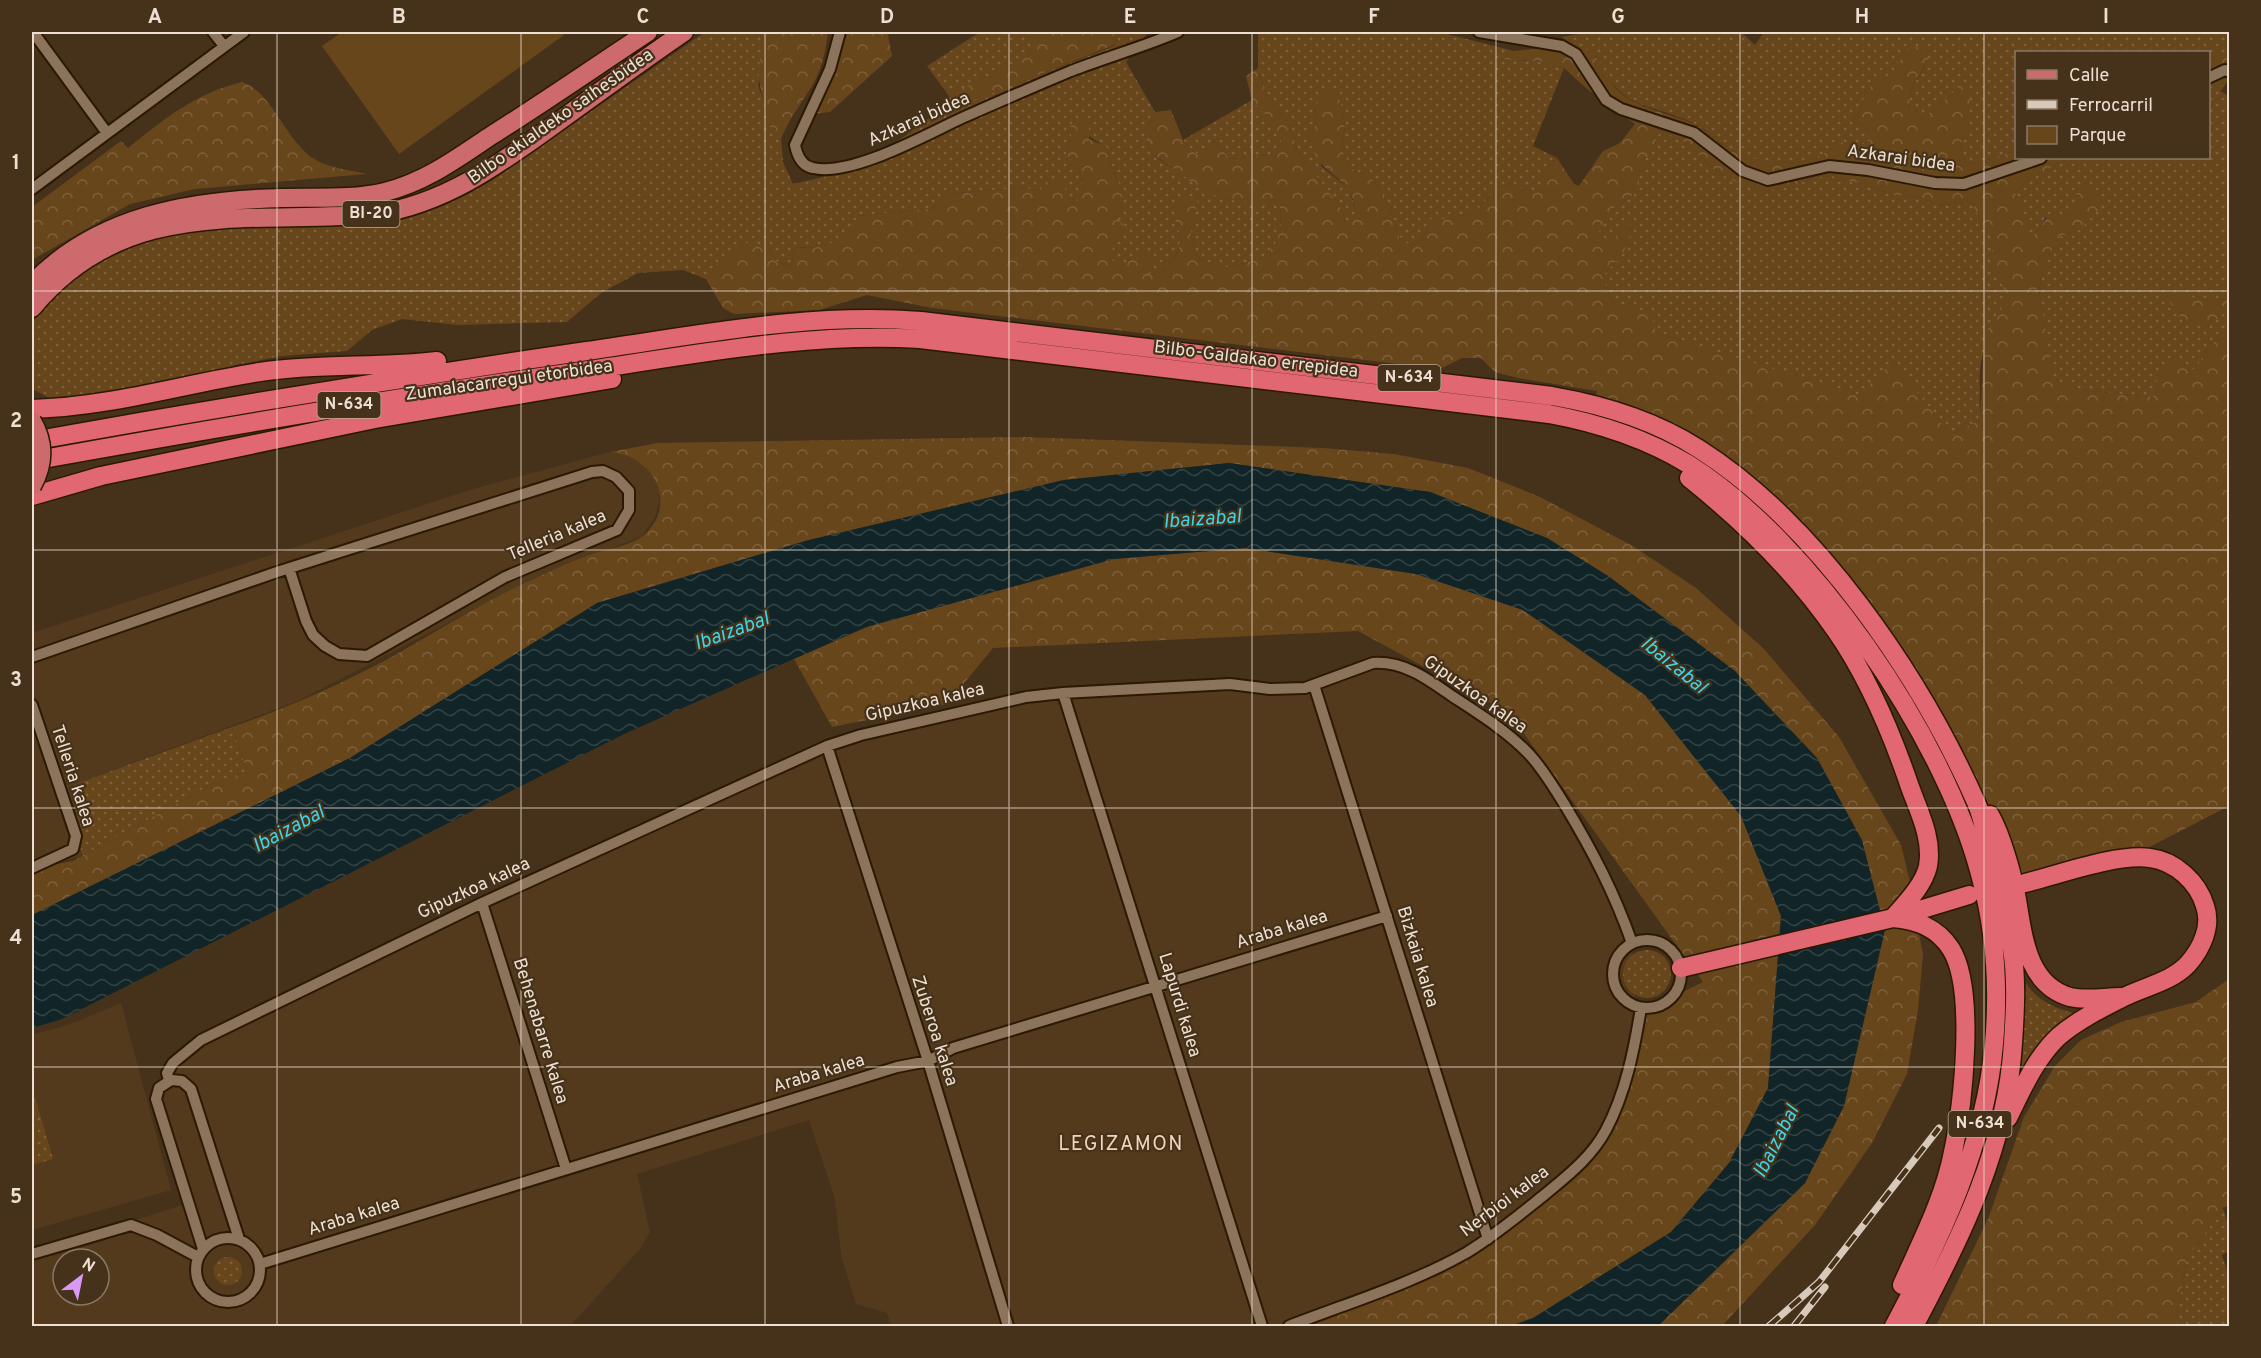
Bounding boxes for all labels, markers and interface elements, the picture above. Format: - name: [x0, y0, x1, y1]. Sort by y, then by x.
- text: A: [148, 5, 162, 31]
- text: B: [392, 5, 406, 31]
- text: C: [637, 5, 649, 31]
- text: D: [880, 5, 894, 31]
- text: E: [1124, 5, 1136, 31]
- text: F: [1368, 5, 1380, 31]
- text: G: [1611, 5, 1625, 31]
- text: H: [1855, 5, 1869, 31]
- text: I: [2103, 5, 2109, 31]
- street label: Bilbo ekialdeko saihesbidea: [464, 44, 658, 190]
- legend: [2015, 51, 2210, 159]
- text: Calle: [2069, 65, 2109, 88]
- street label: Azkarai bidea: [865, 87, 973, 153]
- text: Ferrocarril: [2069, 95, 2153, 118]
- text: Parque: [2069, 125, 2126, 148]
- street label: Azkarai bidea: [1845, 140, 1957, 178]
- text: 1: [12, 151, 20, 177]
- road number: BI-20: [342, 201, 400, 227]
- street label: Bilbo-Galdakao errepidea: [1153, 336, 1359, 384]
- street label: Zumalacarregui etorbidea: [404, 355, 614, 407]
- road number: N-634: [1378, 365, 1440, 391]
- road number: N-634: [318, 392, 380, 418]
- text: 2: [10, 409, 22, 435]
- water label: Ibaizabal: [1162, 504, 1243, 536]
- street label: Telleria kalea: [504, 505, 610, 567]
- water label: Ibaizabal: [691, 606, 774, 658]
- water label: Ibaizabal: [1634, 631, 1712, 701]
- street label: Gipuzkoa kalea: [1419, 651, 1531, 739]
- text: 3: [10, 668, 22, 694]
- street label: Gipuzkoa kalea: [863, 678, 987, 728]
- street label: Telleria kalea: [45, 722, 99, 830]
- water label: Ibaizabal: [248, 800, 330, 860]
- street label: Gipuzkoa kalea: [414, 853, 534, 925]
- street label: Bizkaia kalea: [1391, 904, 1443, 1010]
- street label: Araba kalea: [1233, 905, 1331, 955]
- text: 4: [10, 926, 22, 952]
- street label: Lapurdi kalea: [1152, 950, 1206, 1060]
- street label: Behenabarre kalea: [507, 955, 573, 1107]
- street label: Zuberoa kalea: [905, 973, 963, 1089]
- street label: Araba kalea: [770, 1049, 868, 1099]
- water label: Ibaizabal: [1748, 1101, 1807, 1183]
- road number: N-634: [1948, 1111, 2012, 1137]
- district label: LEGIZAMON: [1058, 1132, 1184, 1158]
- street label: Nerbioi kalea: [1456, 1161, 1554, 1243]
- text: 5: [10, 1185, 22, 1211]
- street label: Araba kalea: [305, 1192, 403, 1242]
- north arrow: [51, 1247, 111, 1307]
- text: N: [78, 1254, 98, 1278]

